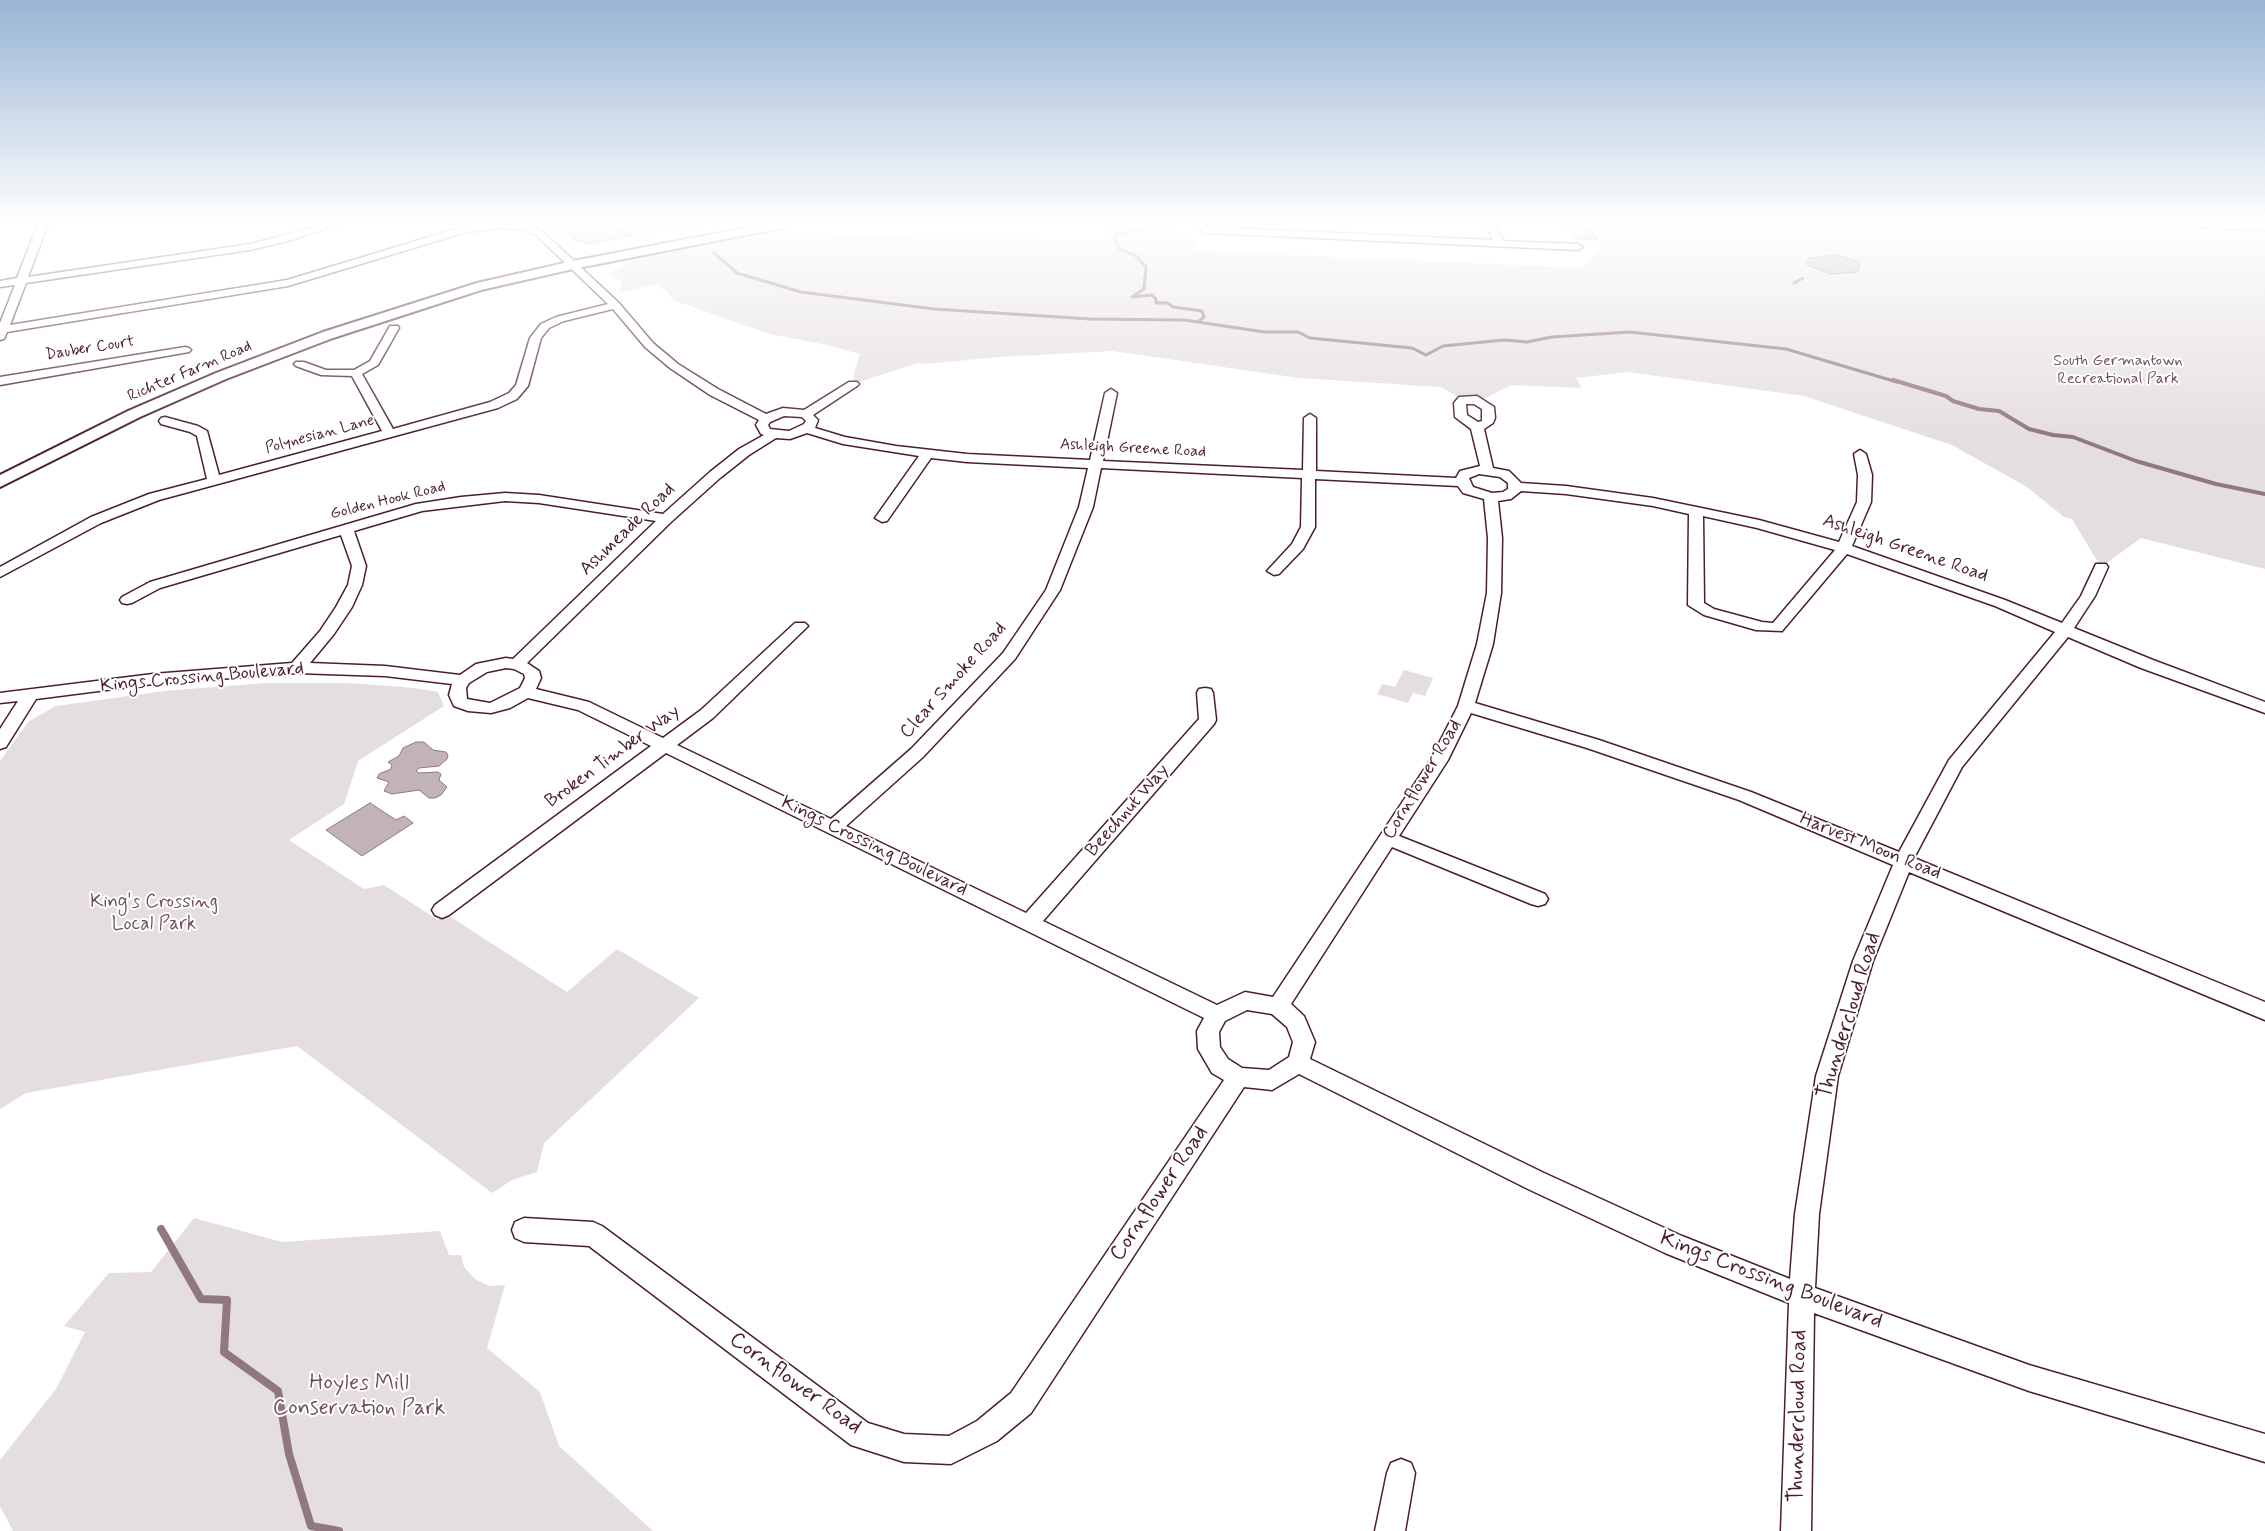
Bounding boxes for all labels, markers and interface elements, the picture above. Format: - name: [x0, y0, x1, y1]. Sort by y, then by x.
- street label: Dauber Court: [44, 332, 136, 366]
- street label: Richter Farm Road: [125, 337, 255, 407]
- park label: South Germantown Recreational Park: [2053, 352, 2183, 390]
- street label: Polynesian Lane: [263, 411, 377, 459]
- street label: Ashleigh Greene Road: [1060, 436, 1206, 462]
- street label: Golden Hook Road: [328, 477, 448, 525]
- street label: Ashmeade Road: [576, 479, 680, 581]
- street label: Ashleigh Greene Road: [1819, 510, 1991, 588]
- street label: Clear Smoke Road: [896, 618, 1012, 744]
- street label: Kings Crossing Boulevard: [99, 658, 305, 698]
- street label: Broken Timber Way: [541, 701, 685, 813]
- street label: Cornflower Road: [1378, 716, 1468, 844]
- street label: Beechnut Way: [1081, 760, 1175, 862]
- street label: Kings Crossing Boulevard: [777, 792, 971, 902]
- street label: Harvest Moon Road: [1796, 808, 1944, 886]
- park label: King's Crossing Local Park: [90, 892, 218, 936]
- street label: Thundercloud Road: [1812, 930, 1888, 1102]
- street label: Cornflower Road: [1105, 1121, 1215, 1267]
- street label: Kings Crossing Boulevard: [1656, 1226, 1886, 1336]
- street label: Cornflower Road: [724, 1327, 866, 1441]
- street label: Thundercloud Road: [1784, 1329, 1814, 1503]
- park label: Hoyles Mill Conservation Park: [273, 1371, 445, 1422]

